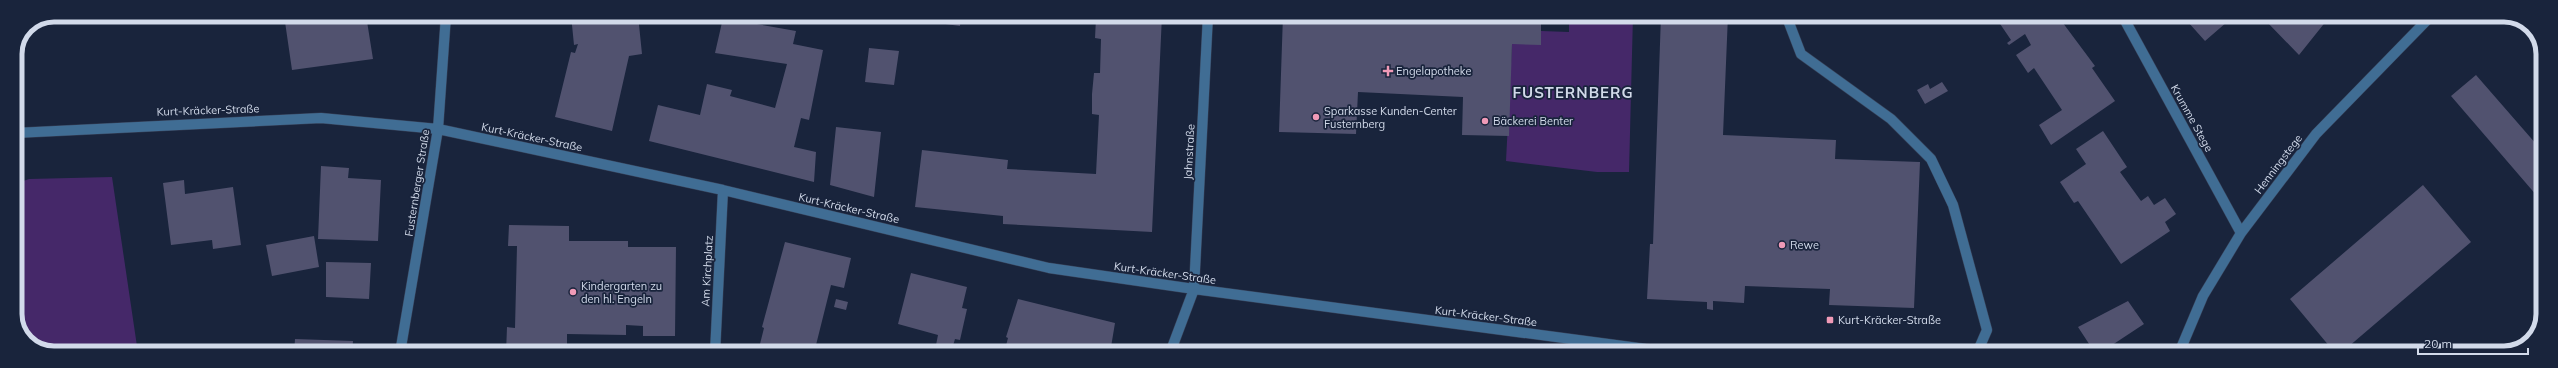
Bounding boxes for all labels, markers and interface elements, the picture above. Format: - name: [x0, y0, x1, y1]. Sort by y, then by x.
- place label: Engelapotheke: [1396, 64, 1471, 78]
- marker: Engelapotheke: [1383, 66, 1393, 76]
- street label: Krumme Stege: [2168, 82, 2216, 154]
- district label: FUSTERNBERG: [1512, 83, 1634, 102]
- street label: Kurt-Kräcker-Straße: [156, 101, 260, 119]
- place label: Sparkasse Kunden-Center Fusternberg: [1324, 104, 1457, 131]
- marker: Sparkasse Kunden-Center Fusternberg: [1311, 112, 1321, 122]
- place label: Bäckerei Benter: [1493, 114, 1573, 128]
- marker: Bäckerei Benter: [1480, 116, 1490, 126]
- street label: Kurt-Kräcker-Straße: [480, 119, 584, 155]
- street label: Jahnstraße: [1181, 124, 1197, 180]
- street label: Fusternberger Straße: [402, 128, 432, 238]
- street label: Henningstege: [2251, 132, 2305, 196]
- street label: Kurt-Kräcker-Straße: [797, 190, 901, 226]
- street label: Am Kirchplatz: [698, 235, 716, 307]
- place label: Rewe: [1790, 238, 1819, 252]
- marker: Rewe: [1777, 240, 1787, 250]
- street label: Kurt-Kräcker-Straße: [1113, 259, 1217, 287]
- place label: Kindergarten zu den hl. Engeln: [581, 279, 662, 306]
- marker: Kindergarten zu den hl. Engeln: [568, 287, 578, 297]
- street label: Kurt-Kräcker-Straße: [1434, 303, 1538, 329]
- place label: Kurt-Kräcker-Straße: [1838, 313, 1941, 327]
- marker: Kurt-Kräcker-Straße: [1825, 315, 1835, 325]
- scale bar: [2418, 330, 2528, 356]
- text: 20 m: [2424, 336, 2452, 351]

